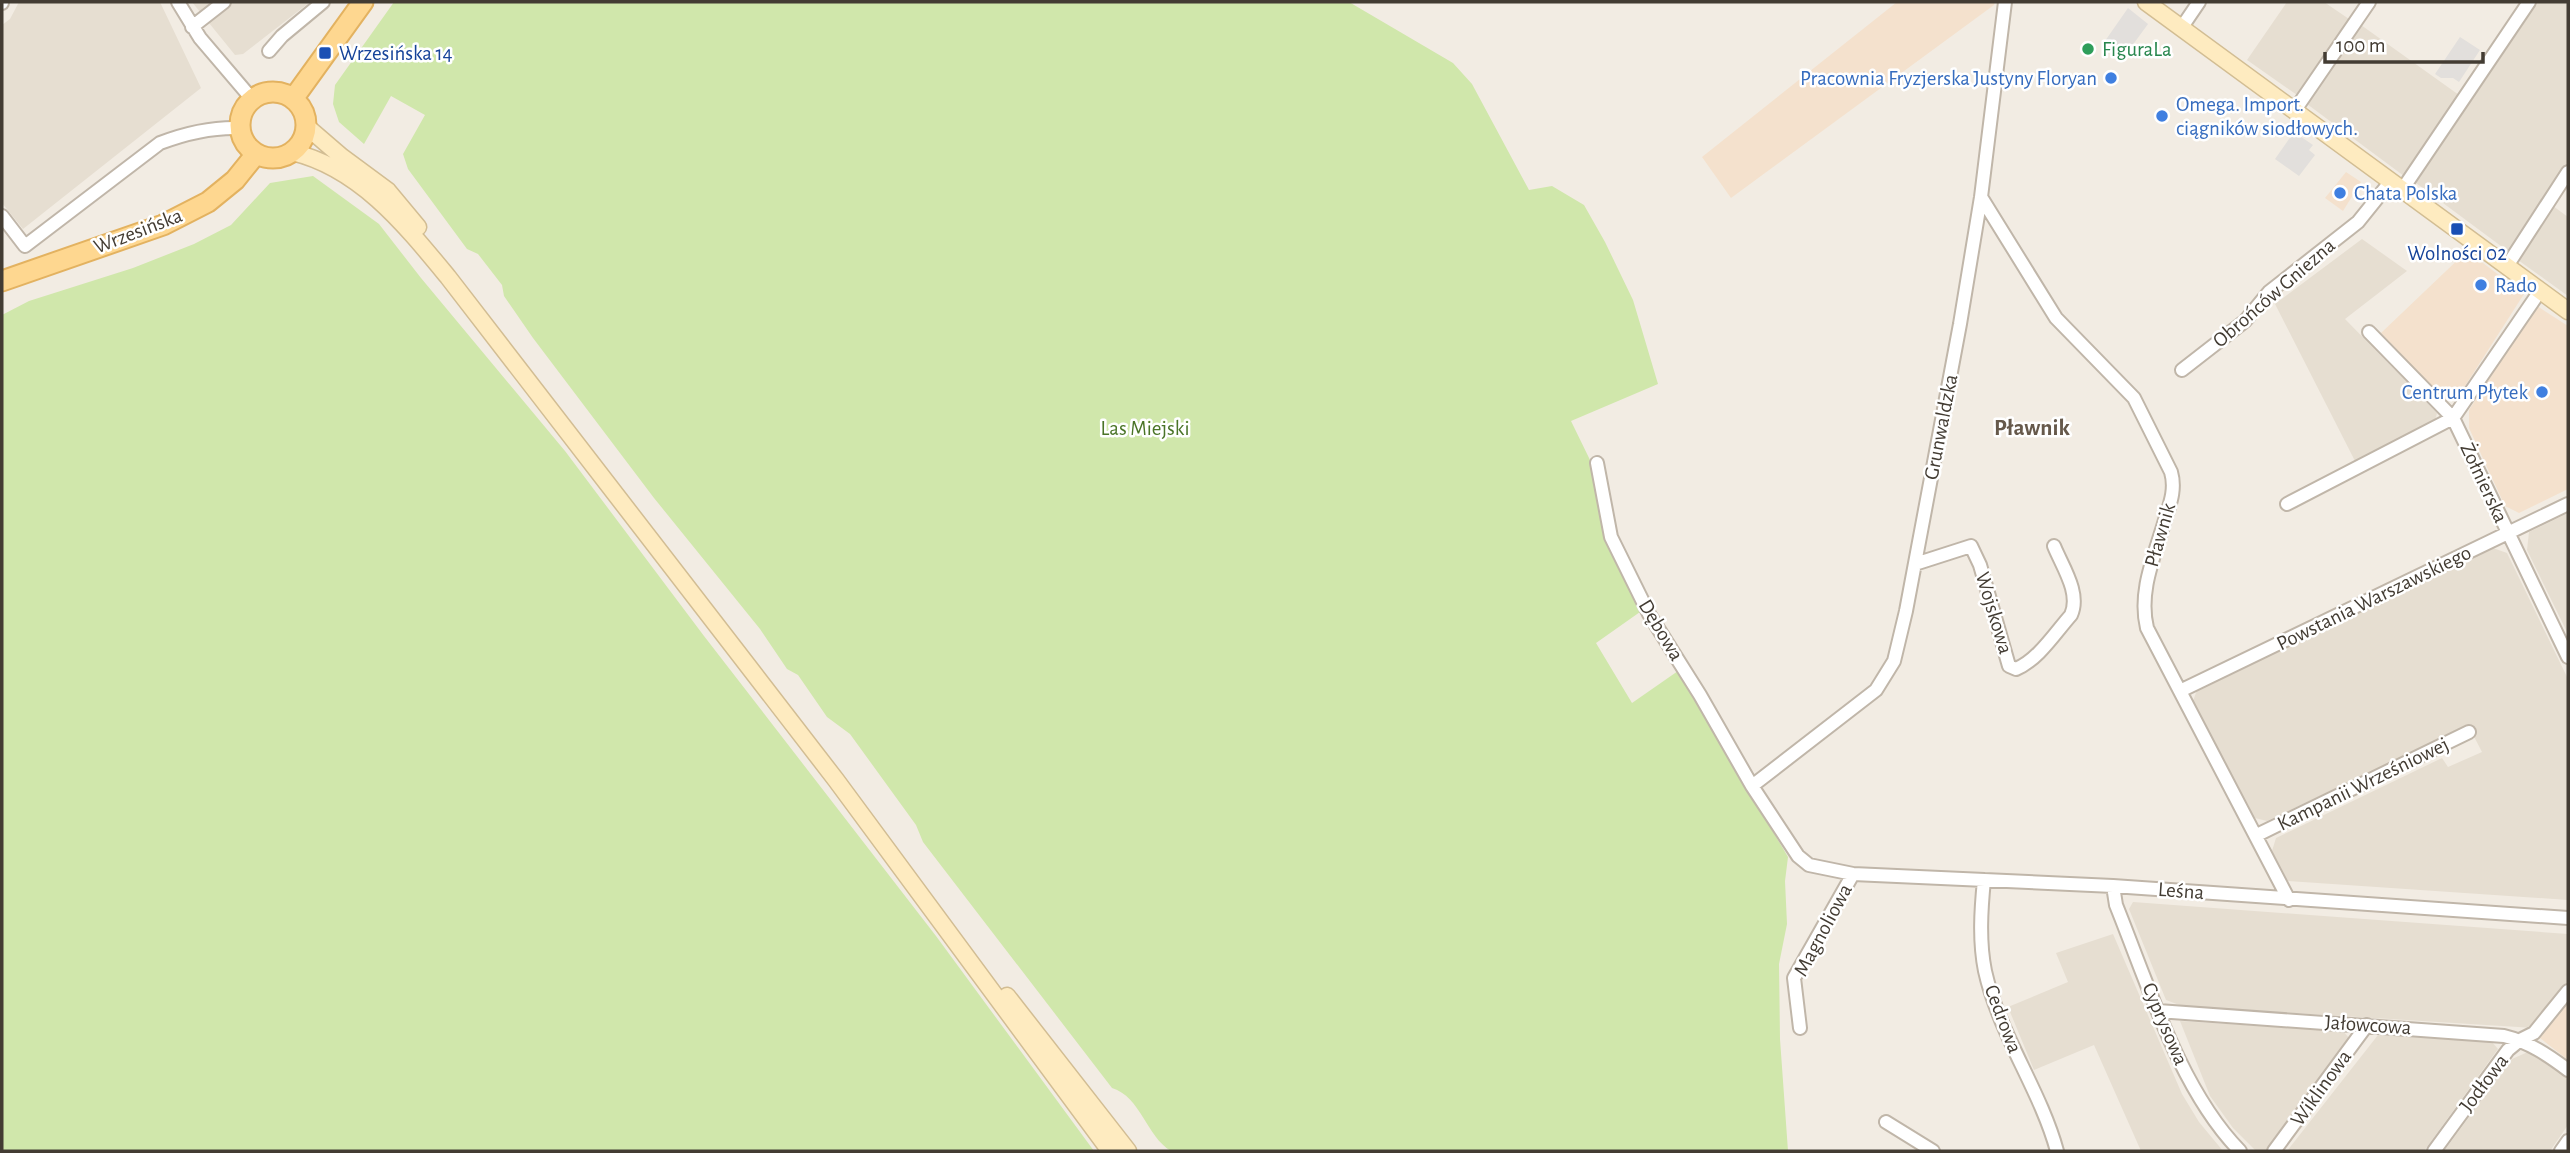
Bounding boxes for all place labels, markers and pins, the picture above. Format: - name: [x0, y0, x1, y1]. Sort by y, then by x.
- place label: FiguraLa: [2102, 39, 2172, 60]
- marker: FiguraLa: [2080, 41, 2096, 57]
- place label: Wrzesińska 14: [339, 43, 453, 64]
- marker: Wrzesińska 14: [317, 45, 333, 61]
- place label: Pracownia Fryzjerska Justyny Floryan: [1800, 68, 2097, 89]
- marker: Pracownia Fryzjerska Justyny Floryan: [2103, 70, 2119, 86]
- place label: Omega. Import. ciągników siodłowych.: [2176, 94, 2358, 139]
- marker: Omega. Import. ciągników siodłowych.: [2154, 108, 2170, 124]
- place label: Chata Polska: [2354, 183, 2458, 204]
- marker: Chata Polska: [2332, 185, 2348, 201]
- marker: Wolności 02: [2449, 221, 2465, 237]
- place label: Wolności 02: [2407, 243, 2507, 264]
- place label: Rado: [2495, 275, 2537, 296]
- marker: Rado: [2473, 277, 2489, 293]
- place label: Centrum Płytek: [2402, 382, 2528, 403]
- marker: Centrum Płytek: [2534, 384, 2550, 400]

